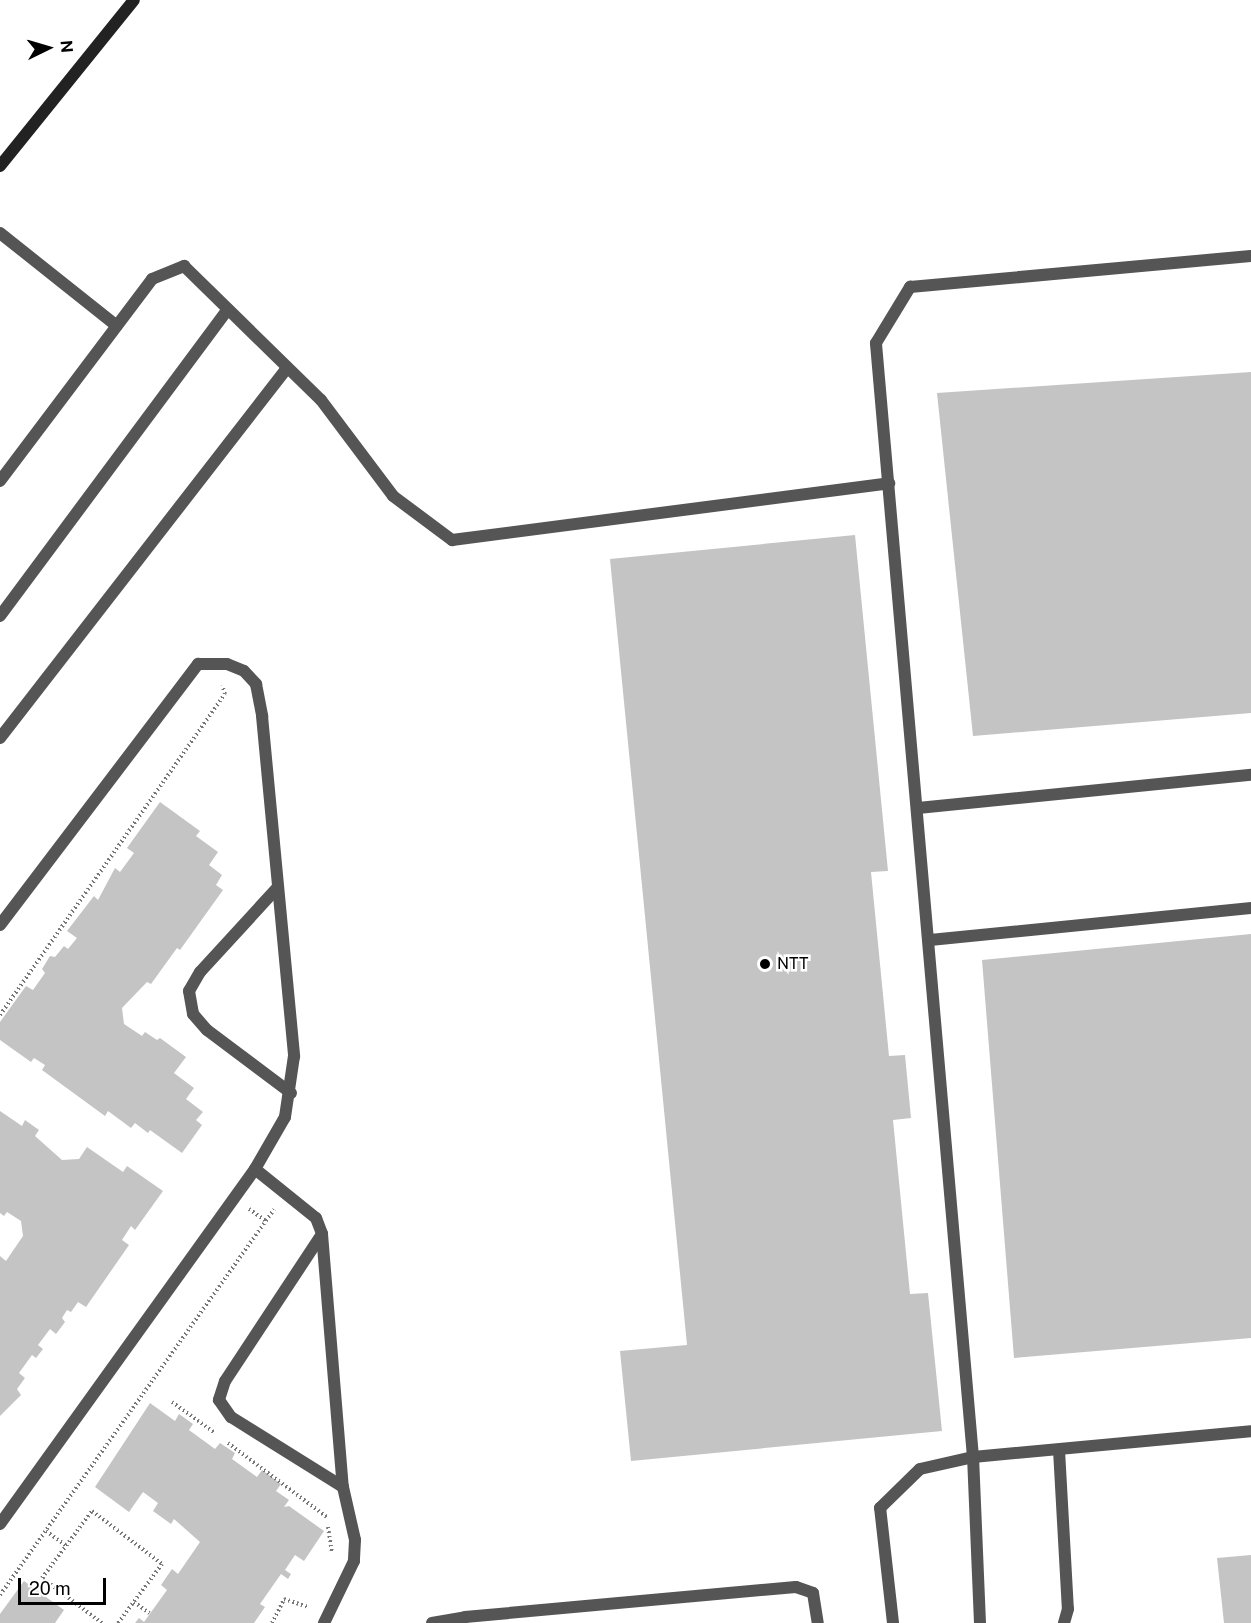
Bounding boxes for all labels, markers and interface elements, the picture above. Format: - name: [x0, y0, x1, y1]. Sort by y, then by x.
- north arrow: [18, 18, 78, 78]
- text: N: [56, 39, 76, 53]
- place label: NTT: [777, 954, 808, 974]
- marker: NTT: [758, 957, 772, 971]
- scale bar: [21, 1566, 110, 1604]
- text: 20 m: [29, 1578, 71, 1599]

